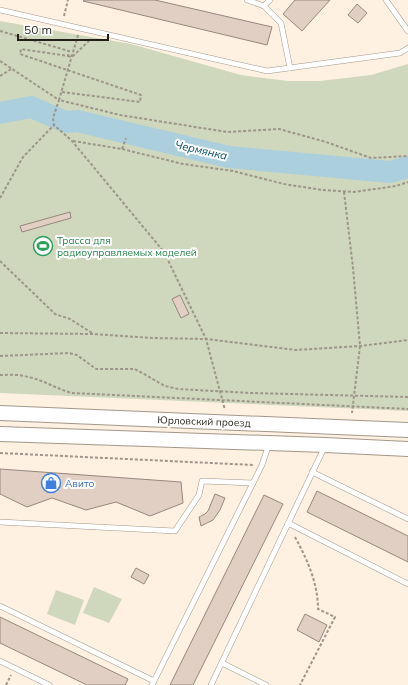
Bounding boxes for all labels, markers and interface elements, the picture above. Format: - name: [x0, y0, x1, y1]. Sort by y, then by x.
- scale bar: [18, 16, 108, 42]
- text: 50 m: [24, 22, 52, 37]
- water label: Чермянка: [174, 137, 229, 163]
- place label: Трасса для радиоуправляемых моделей: [57, 234, 197, 259]
- sports icon: Трасса для радиоуправляемых моделей: [32, 235, 54, 257]
- street label: Юрловский проезд: [157, 413, 251, 430]
- shop icon: Авито: [40, 472, 62, 494]
- place label: Авито: [65, 477, 94, 490]

